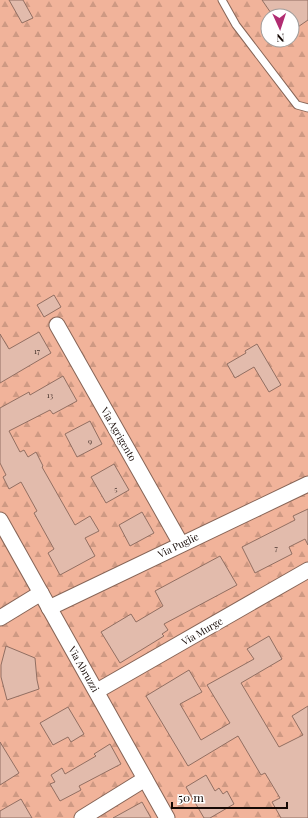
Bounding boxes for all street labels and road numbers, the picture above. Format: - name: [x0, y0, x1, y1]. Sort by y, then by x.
- street label: Via Agrigento: [97, 404, 140, 464]
- street label: Via Puglie: [154, 529, 201, 561]
- street label: Via Murge: [178, 614, 225, 649]
- street label: Via Abruzzi: [65, 643, 103, 694]

